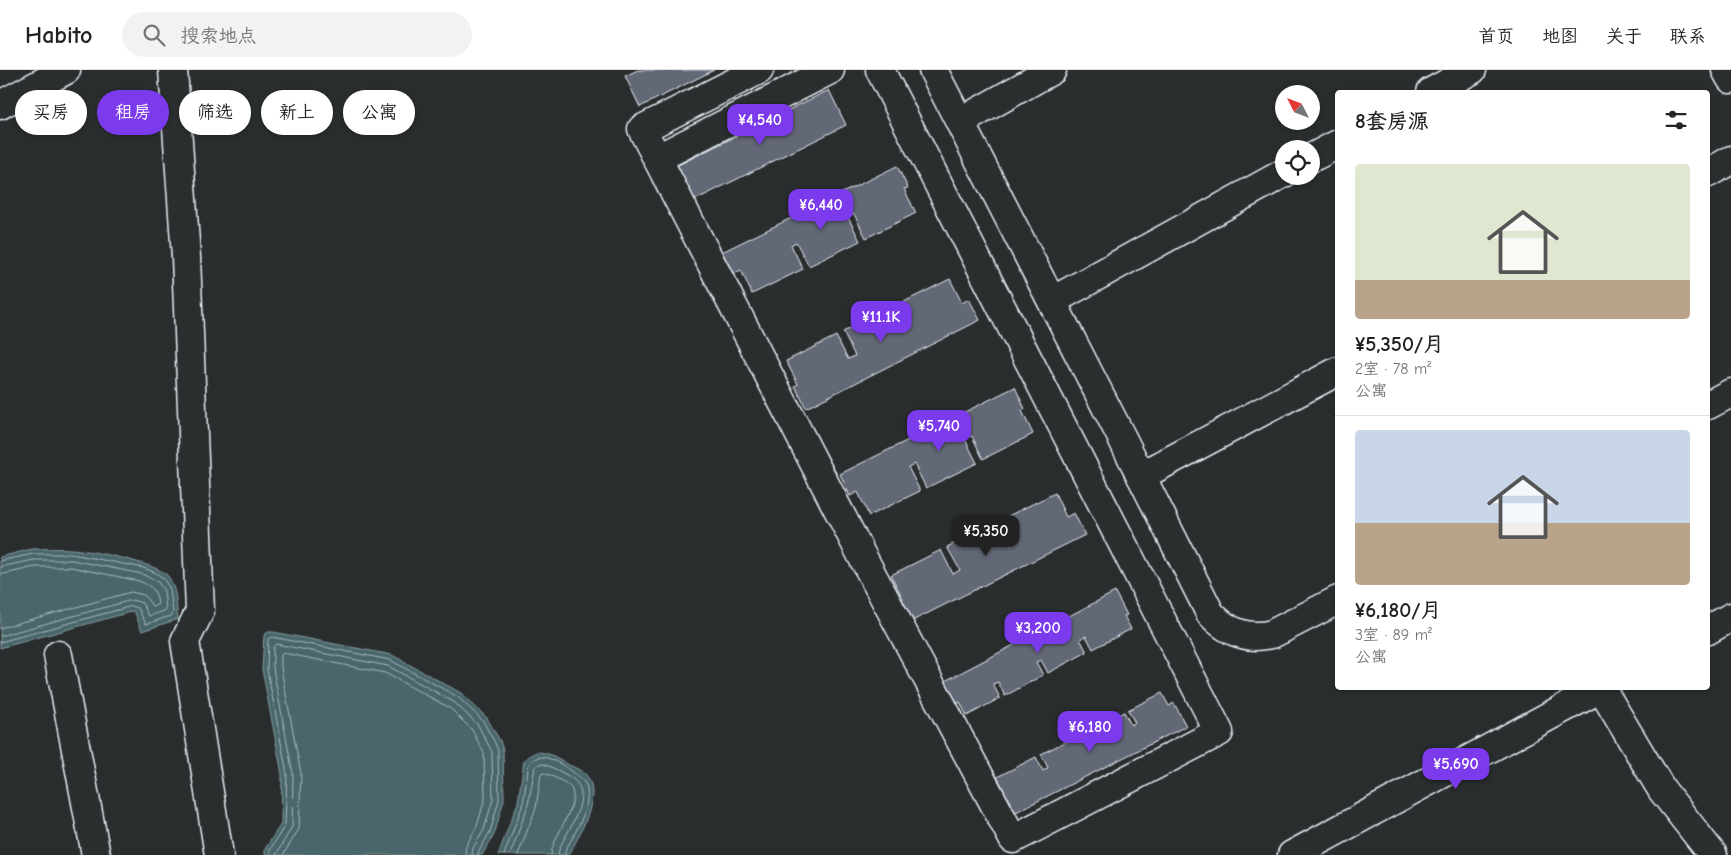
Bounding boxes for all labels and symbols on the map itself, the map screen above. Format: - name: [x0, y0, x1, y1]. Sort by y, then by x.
- north arrow: [1275, 85, 1320, 130]
- pin: ¥4,540: [719, 104, 801, 146]
- pin: ¥6,440: [780, 189, 862, 231]
- pin: ¥11.1K: [840, 300, 922, 343]
- pin: ¥5,740: [898, 410, 980, 452]
- pin: ¥5,350: [945, 514, 1027, 557]
- pin: ¥3,200: [997, 612, 1079, 654]
- pin: ¥6,180: [1049, 710, 1131, 753]
- pin: ¥5,690: [1415, 748, 1497, 790]

